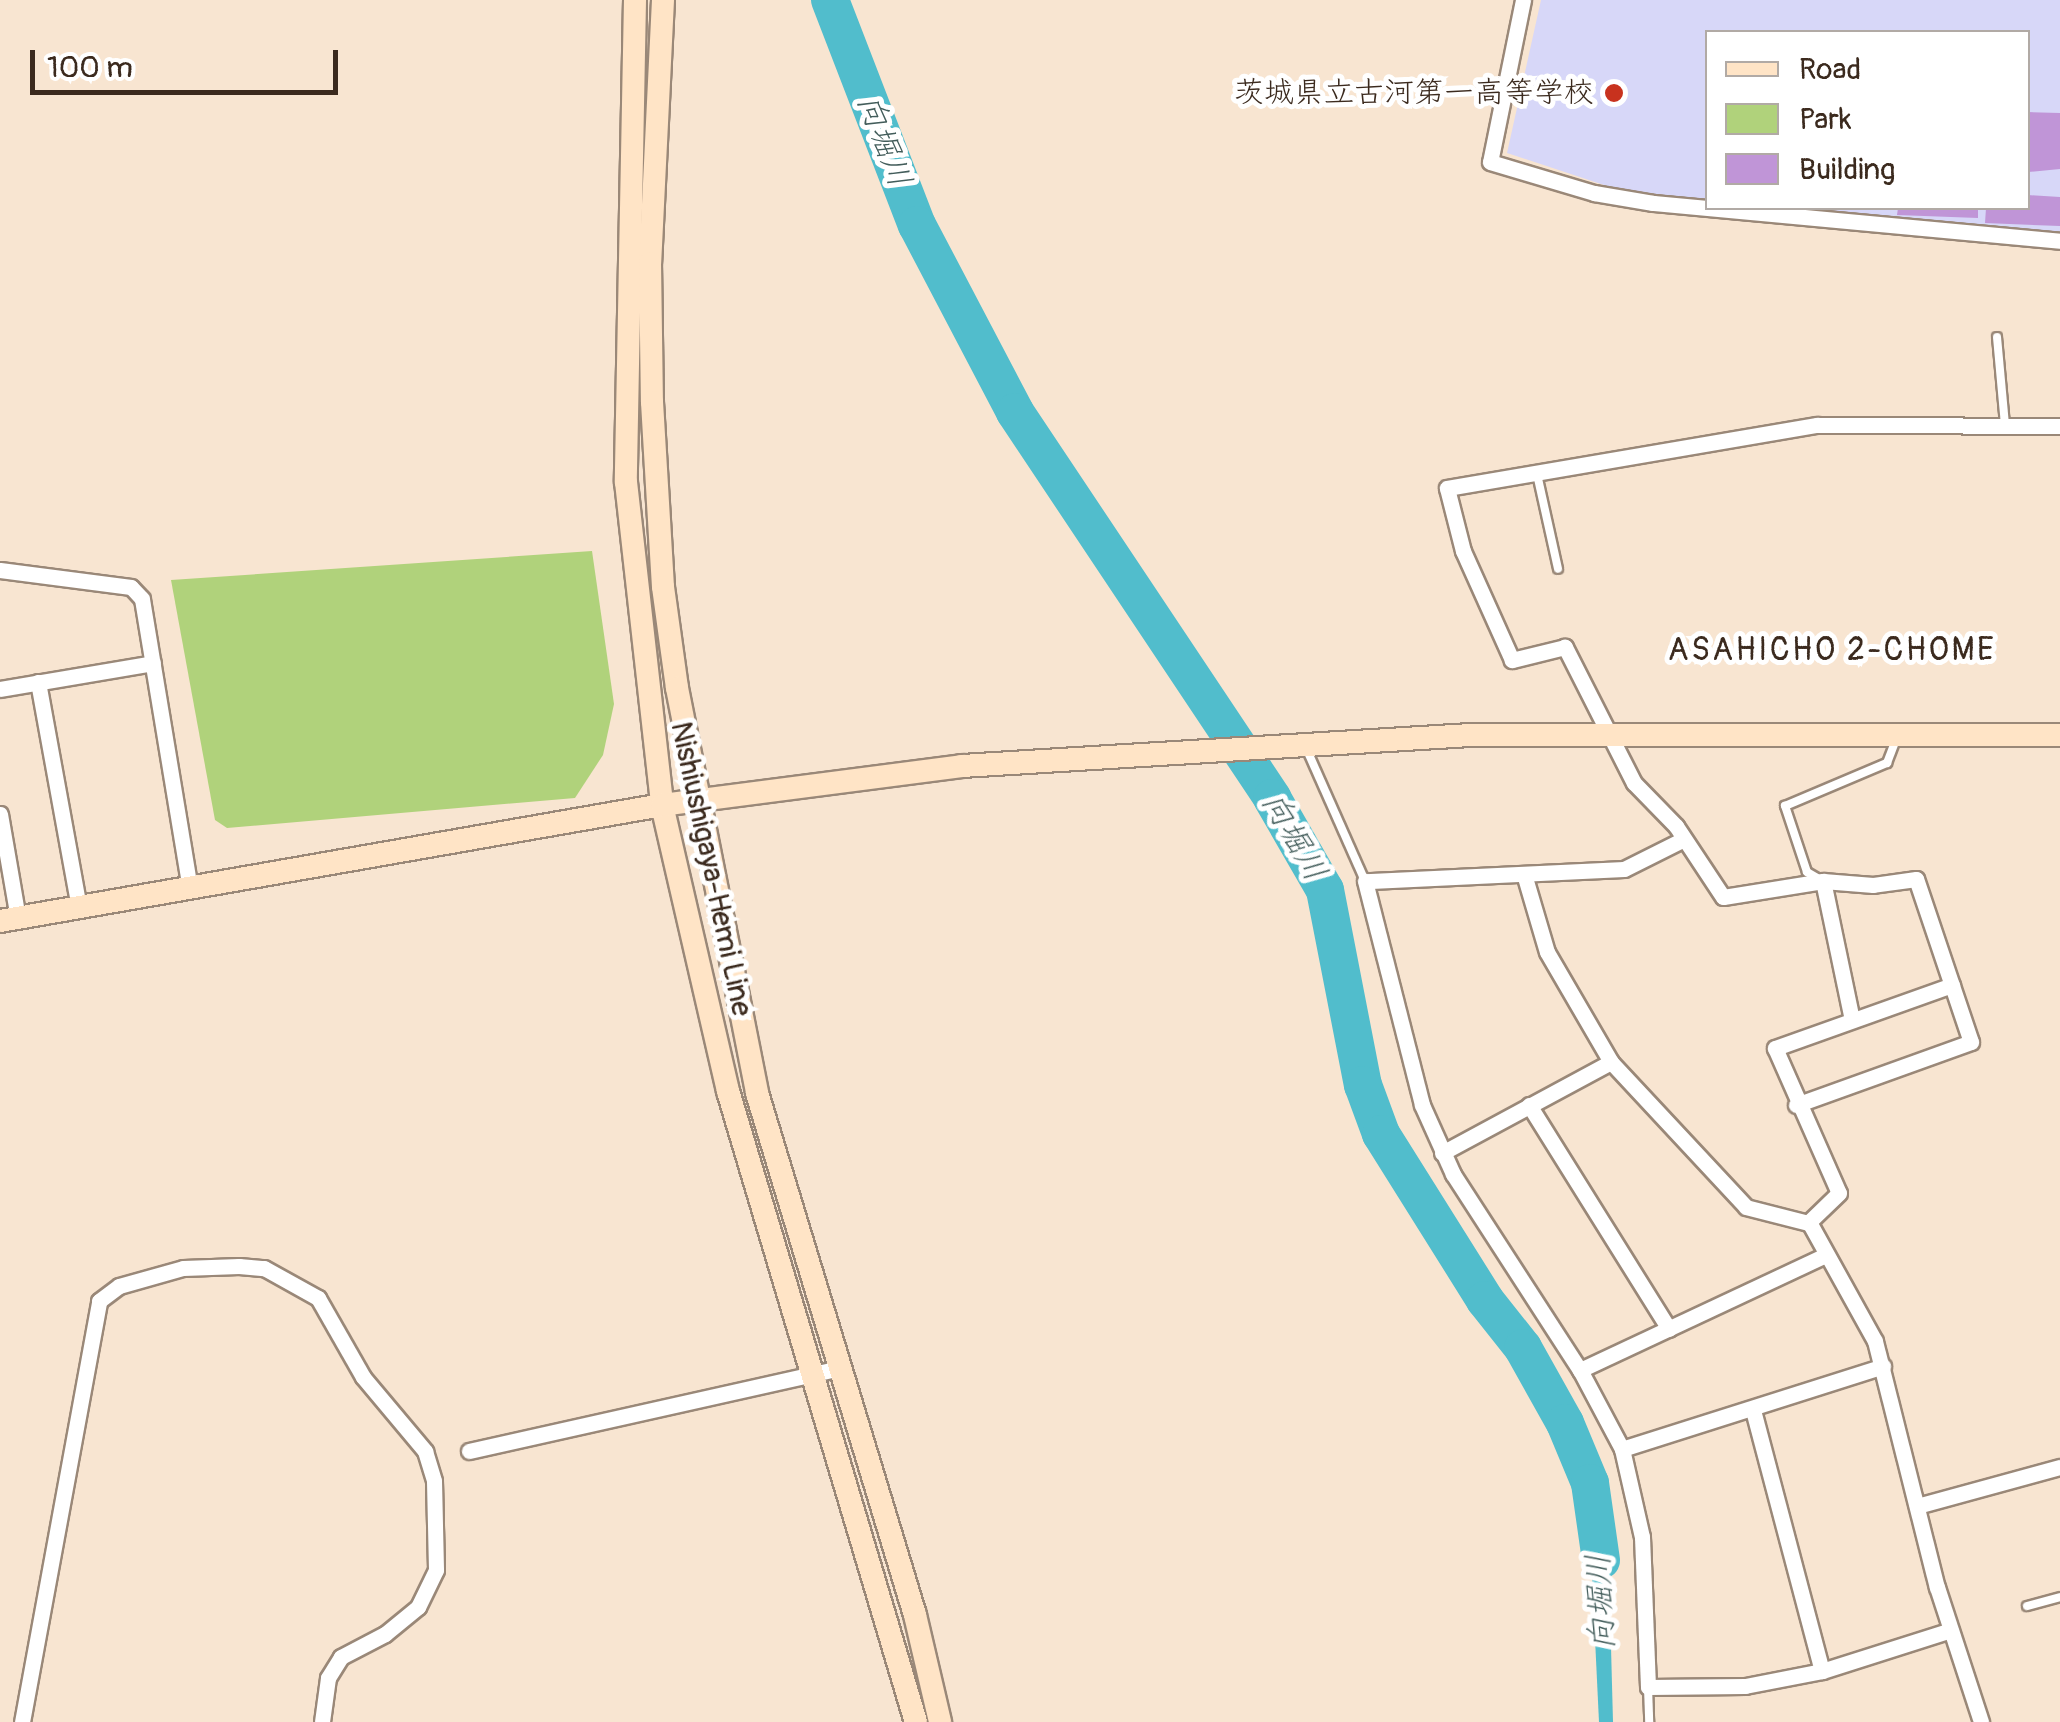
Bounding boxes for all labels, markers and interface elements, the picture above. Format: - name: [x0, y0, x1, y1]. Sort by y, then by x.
- scale bar: [35, 30, 342, 92]
- legend: [1705, 30, 2030, 210]
- text: 100 m: [47, 49, 133, 86]
- text: Road: [1799, 51, 1861, 88]
- place label: 茨城県立古河第一高等学校: [1234, 75, 1594, 111]
- marker: 茨城県立古河第一高等学校: [1603, 82, 1625, 104]
- water label: 向堀川: [849, 89, 919, 193]
- text: Park: [1799, 101, 1852, 138]
- text: Building: [1799, 151, 1895, 188]
- district label: ASAHICHO 2-CHOME: [1668, 631, 1996, 669]
- street label: Nishiushigaya-Hemi Line: [662, 719, 760, 1019]
- water label: 向堀川: [1253, 786, 1335, 888]
- water label: 向堀川: [1579, 1553, 1623, 1651]

